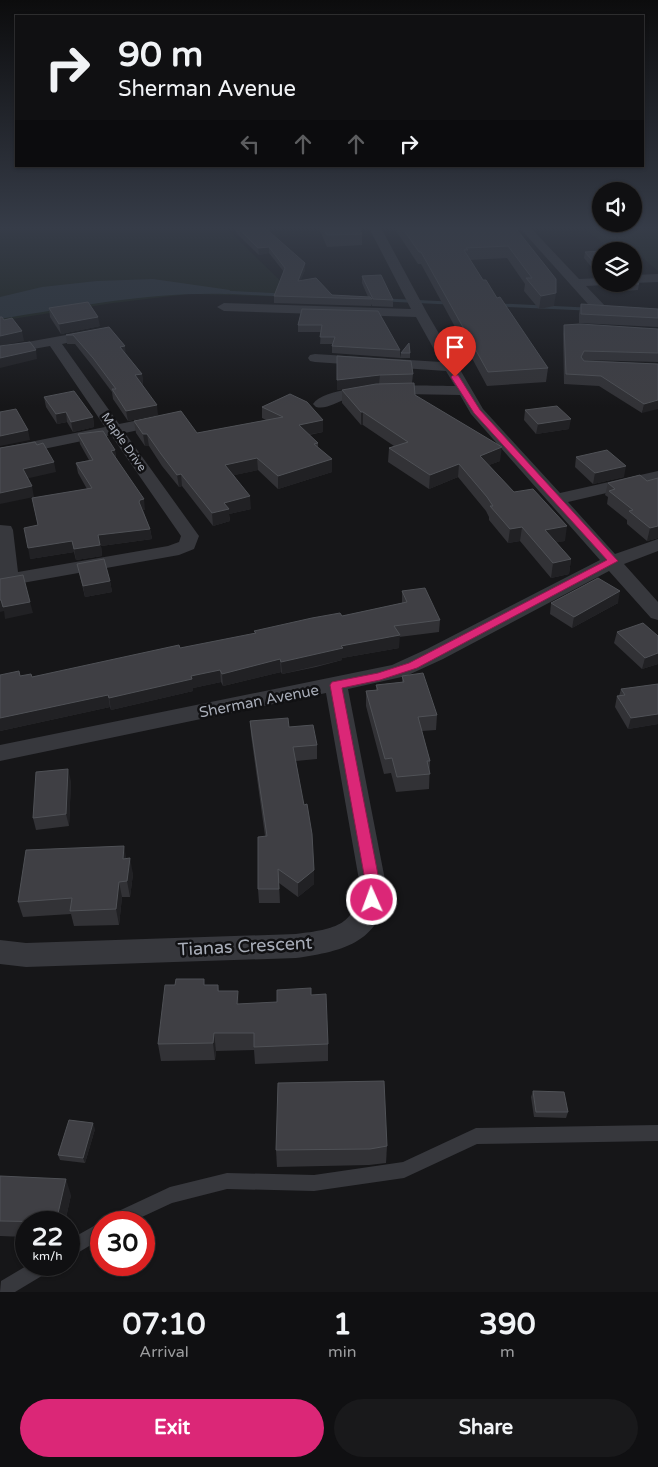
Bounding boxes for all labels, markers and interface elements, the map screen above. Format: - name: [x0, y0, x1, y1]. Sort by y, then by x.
- text: 90 m: [118, 34, 203, 76]
- icon: right: [35, 35, 100, 100]
- text: Sherman Avenue: [118, 76, 296, 102]
- icon: left: [236, 130, 264, 158]
- icon: ahead: [289, 130, 317, 158]
- icon: ahead: [342, 130, 370, 158]
- icon: right: [395, 130, 423, 158]
- map controls: [592, 182, 642, 292]
- button: sound: [592, 182, 642, 232]
- button: layers: [592, 242, 642, 292]
- pin: [434, 326, 476, 377]
- icon: arrive: [441, 333, 469, 361]
- street label: Maple Drive: [99, 410, 149, 474]
- street label: Sherman Avenue: [198, 681, 320, 721]
- position arrow: [345, 873, 397, 925]
- street label: Tianas Crescent: [177, 931, 313, 961]
- speed limit sign: 30: [90, 1211, 155, 1276]
- text: 22: [32, 1222, 63, 1252]
- text: km/h: [32, 1249, 63, 1263]
- text: 07:10: [122, 1306, 206, 1343]
- text: 1: [333, 1306, 352, 1343]
- text: 390: [479, 1306, 536, 1343]
- text: Arrival: [139, 1342, 189, 1362]
- text: min: [328, 1342, 357, 1362]
- text: m: [500, 1342, 515, 1362]
- button: Exit: [20, 1399, 324, 1457]
- button: Share: [334, 1399, 638, 1457]

